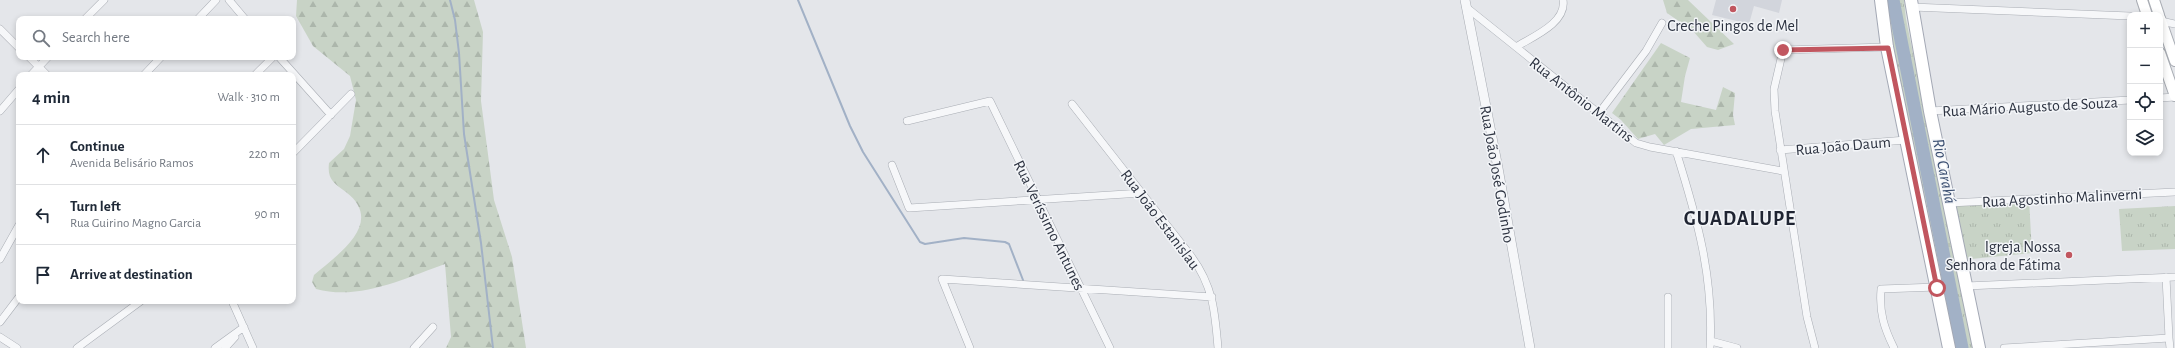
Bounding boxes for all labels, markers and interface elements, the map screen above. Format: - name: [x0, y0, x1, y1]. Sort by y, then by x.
- marker: Creche Pingos de Mel: [1728, 4, 1738, 14]
- map controls: [2127, 12, 2163, 156]
- button: +: [2127, 12, 2163, 48]
- search box: [16, 16, 296, 60]
- place label: Creche Pingos de Mel: [1667, 18, 1799, 34]
- icon: search: [30, 27, 52, 49]
- text: Search here: [62, 30, 130, 45]
- route end: [1774, 41, 1792, 59]
- button: −: [2127, 48, 2163, 84]
- street label: Rua Antônio Martins: [1526, 54, 1637, 145]
- button: locate: [2127, 84, 2163, 120]
- text: 4 min: [32, 89, 70, 106]
- text: Walk · 310 m: [217, 91, 280, 104]
- street label: Rua Mário Augusto de Souza: [1942, 94, 2118, 120]
- street label: Rua João José Godinho: [1477, 104, 1517, 244]
- button: layers: [2127, 120, 2163, 156]
- street label: Rua João Daum: [1795, 134, 1891, 158]
- water label: Rio Carahá: [1930, 137, 1959, 205]
- text: Continue: [70, 139, 125, 154]
- icon: ahead: [32, 144, 54, 166]
- text: 220 m: [249, 148, 280, 161]
- text: Avenida Belisário Ramos: [70, 157, 194, 170]
- street label: Rua Veríssimo Antunes: [1011, 158, 1088, 293]
- street label: Rua João Estanislau: [1118, 167, 1203, 273]
- street label: Rua Agostinho Malinverni: [1982, 186, 2143, 210]
- text: Turn left: [70, 199, 121, 214]
- icon: left: [32, 204, 54, 226]
- text: 90 m: [254, 208, 280, 221]
- district label: GUADALUPE: [1684, 209, 1796, 229]
- text: Rua Guirino Magno Garcia: [70, 217, 201, 230]
- place label: Igreja Nossa Senhora de Fátima: [1946, 239, 2061, 273]
- marker: Igreja Nossa Senhora de Fátima: [2064, 250, 2074, 260]
- icon: arrive: [32, 264, 54, 286]
- text: Arrive at destination: [70, 267, 193, 282]
- route start: [1928, 279, 1946, 297]

